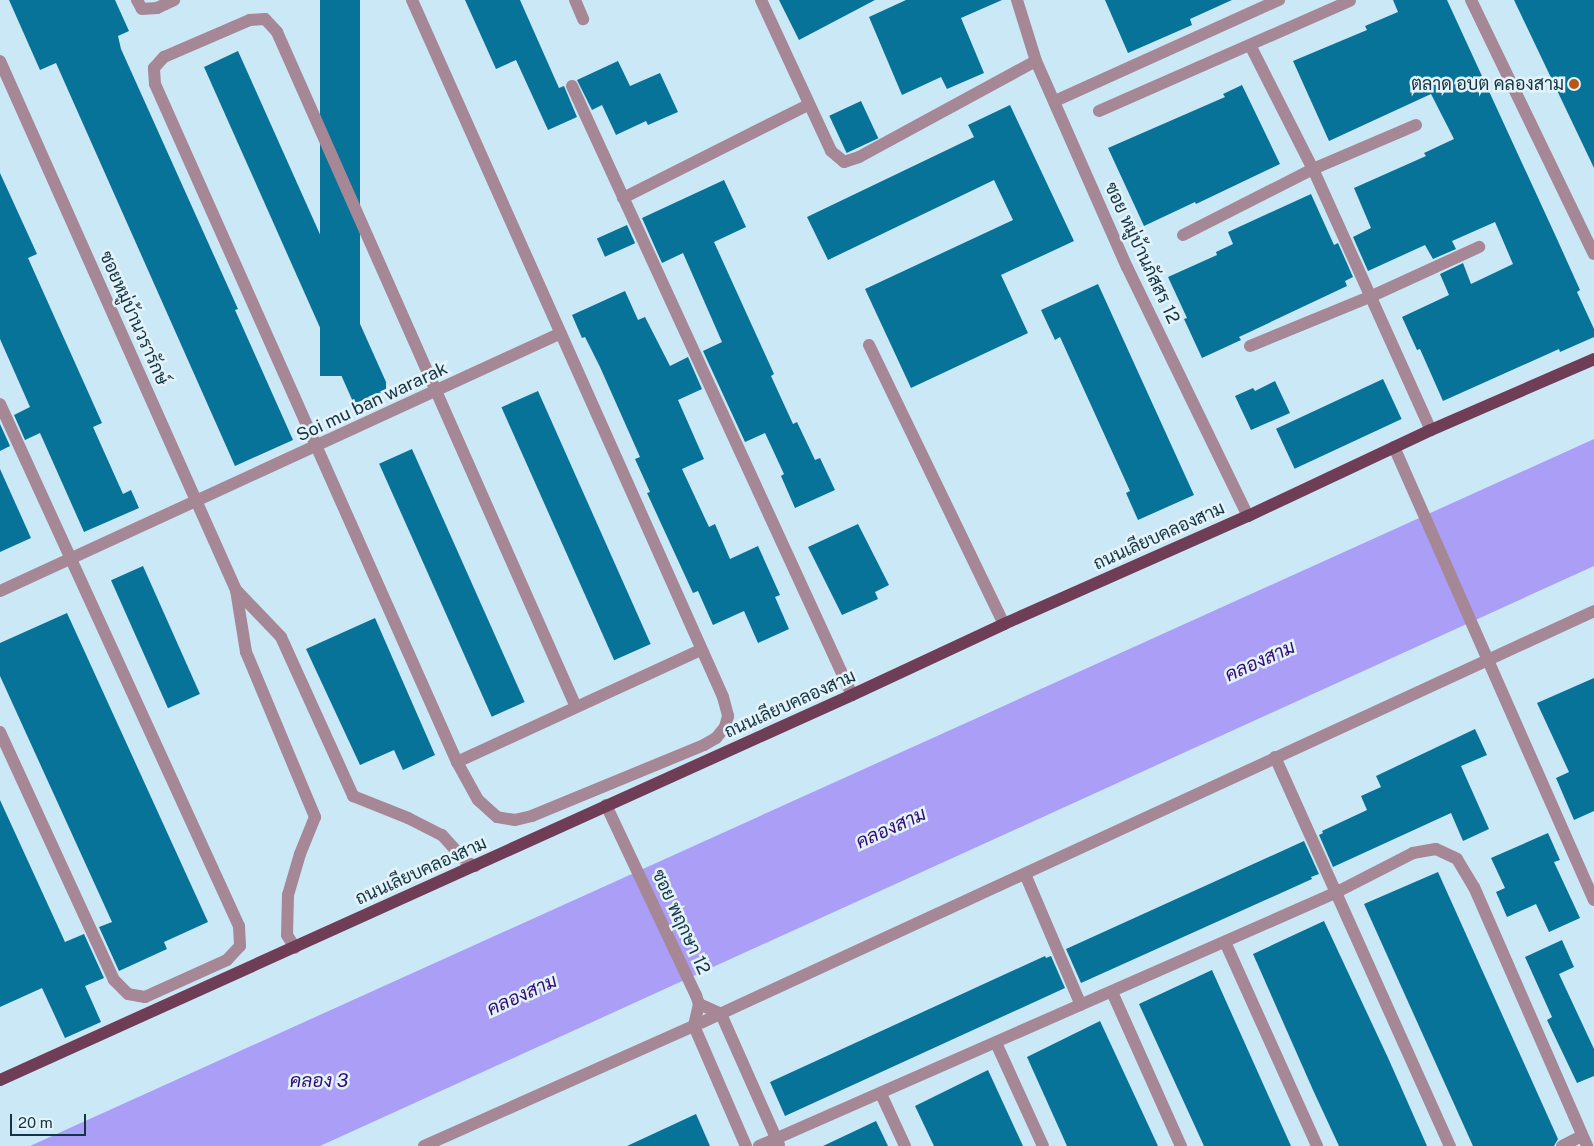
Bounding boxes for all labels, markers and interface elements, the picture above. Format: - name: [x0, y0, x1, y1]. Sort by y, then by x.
- place label: ตลาด อบต คลองสาม: [1411, 73, 1564, 95]
- marker: ตลาด อบต คลองสาม: [1568, 78, 1580, 90]
- street label: ซอย หมู่บ้านภัสสร 12: [1100, 179, 1184, 327]
- street label: ซอยหมู่บ้านวรารักษ์: [95, 248, 173, 388]
- street label: Soi mu ban wararak: [293, 358, 451, 446]
- street label: ถนนเลียบคลองสาม: [1090, 497, 1228, 575]
- water label: คลองสาม: [1221, 636, 1299, 686]
- street label: ถนนเลียบคลองสาม: [721, 665, 859, 743]
- water label: คลองสาม: [852, 803, 930, 853]
- street label: ถนนเลียบคลองสาม: [352, 832, 490, 910]
- street label: ซอย พฤกษา 12: [647, 866, 715, 978]
- water label: คลองสาม: [483, 970, 561, 1020]
- water label: คลอง 3: [290, 1070, 348, 1092]
- scale bar: [12, 1104, 89, 1136]
- text: 20 m: [18, 1114, 53, 1131]

